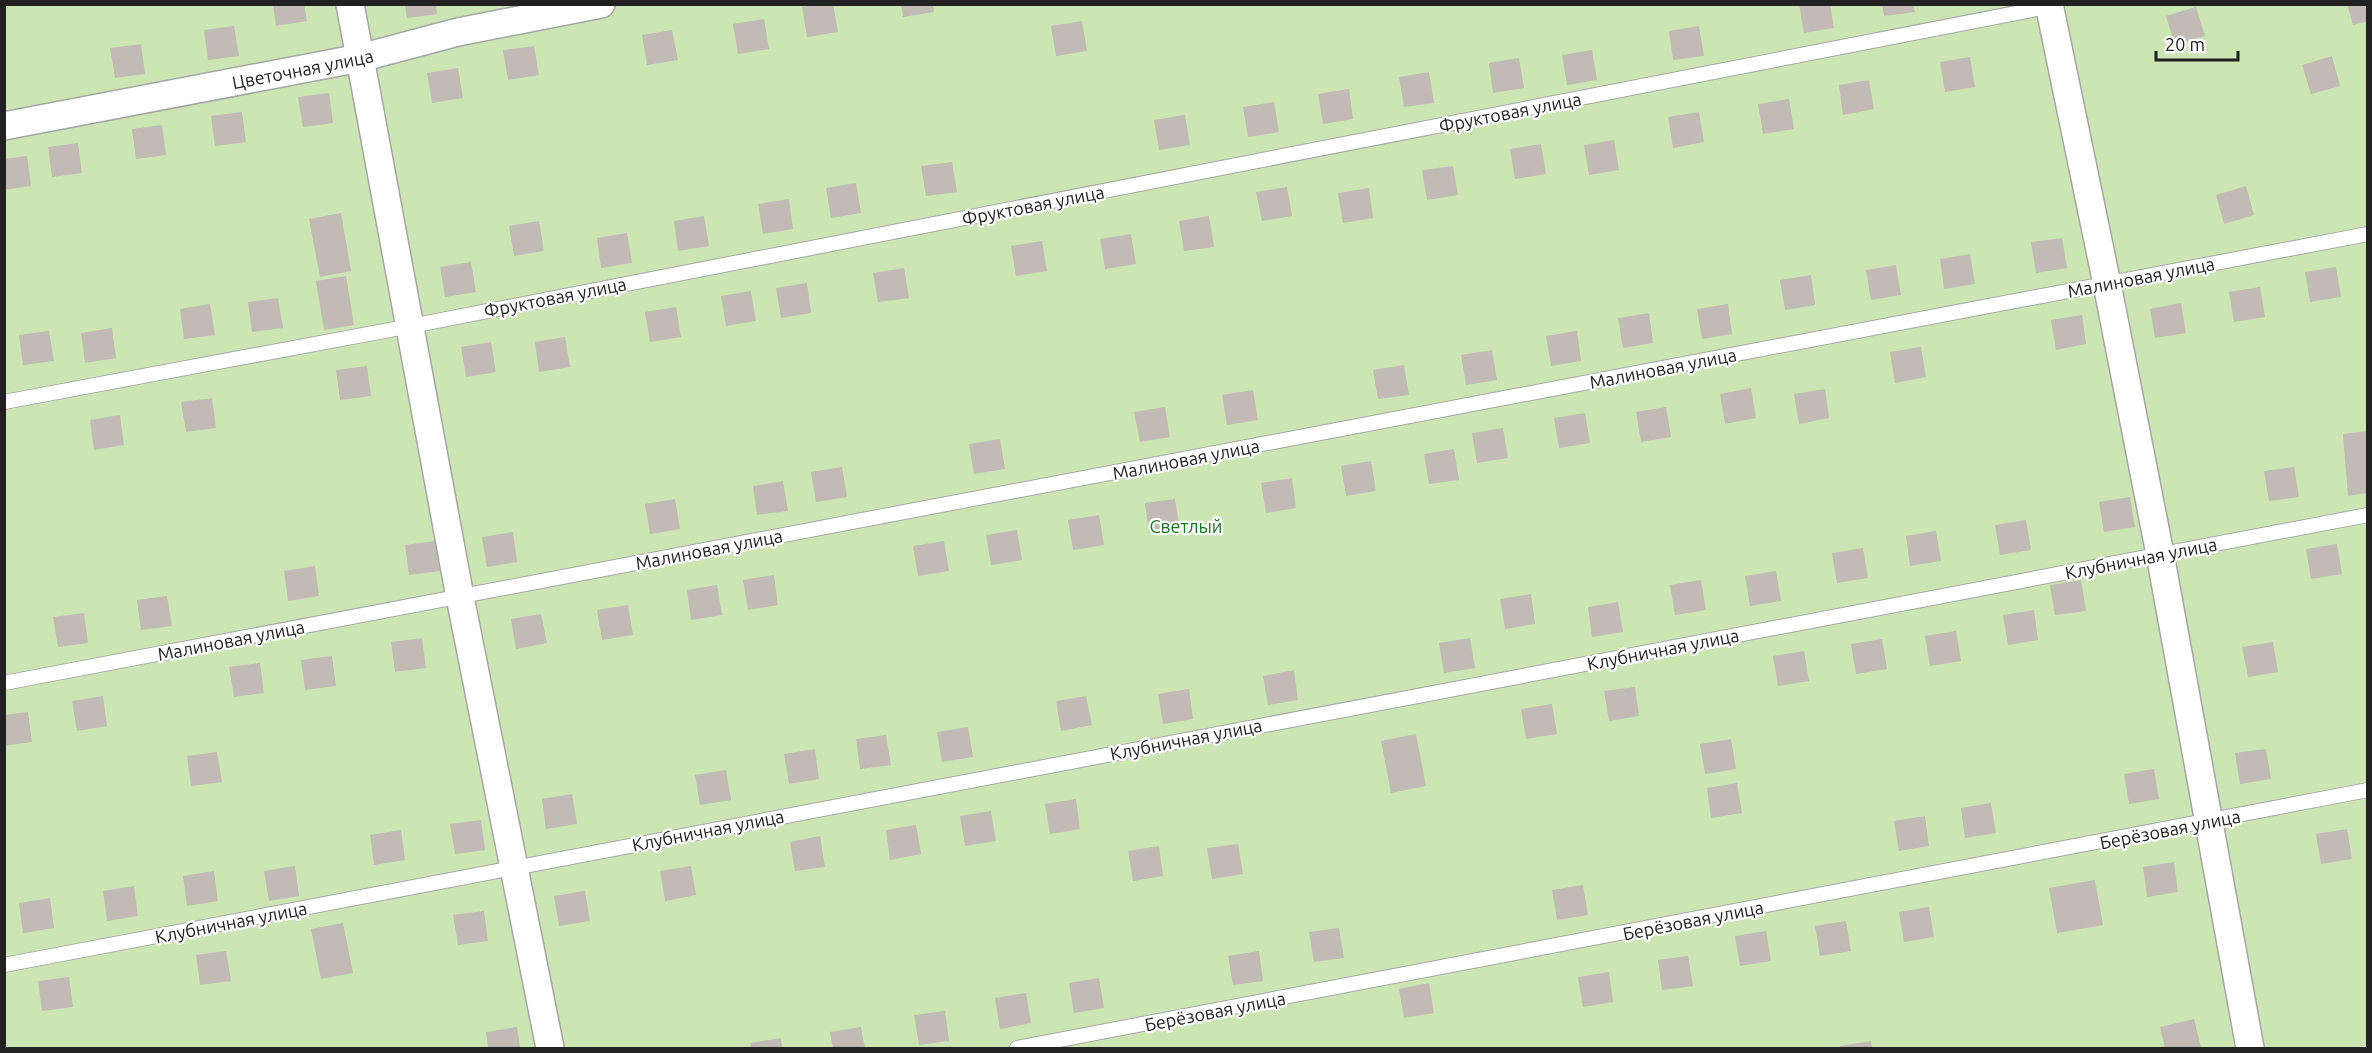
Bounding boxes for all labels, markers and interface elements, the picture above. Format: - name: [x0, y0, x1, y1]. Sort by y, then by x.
- scale bar: [2156, 24, 2238, 62]
- text: 20 m: [2165, 34, 2205, 54]
- street label: Цветочная улица: [230, 45, 375, 92]
- street label: Фруктовая улица: [1437, 88, 1583, 136]
- street label: Фруктовая улица: [960, 181, 1106, 229]
- street label: Малиновая улица: [2066, 253, 2216, 301]
- street label: Фруктовая улица: [482, 273, 628, 321]
- street label: Малиновая улица: [1588, 344, 1738, 392]
- street label: Малиновая улица: [1111, 435, 1261, 483]
- park label: Светлый: [1149, 516, 1223, 536]
- street label: Малиновая улица: [634, 525, 784, 573]
- street label: Клубничная улица: [2063, 533, 2219, 583]
- street label: Малиновая улица: [156, 616, 306, 664]
- street label: Клубничная улица: [1585, 624, 1741, 674]
- street label: Клубничная улица: [1108, 714, 1264, 764]
- street label: Клубничная улица: [630, 805, 786, 855]
- street label: Берёзовая улица: [2098, 806, 2242, 852]
- street label: Клубничная улица: [153, 897, 309, 947]
- street label: Берёзовая улица: [1621, 897, 1765, 943]
- street label: Берёзовая улица: [1143, 988, 1287, 1034]

